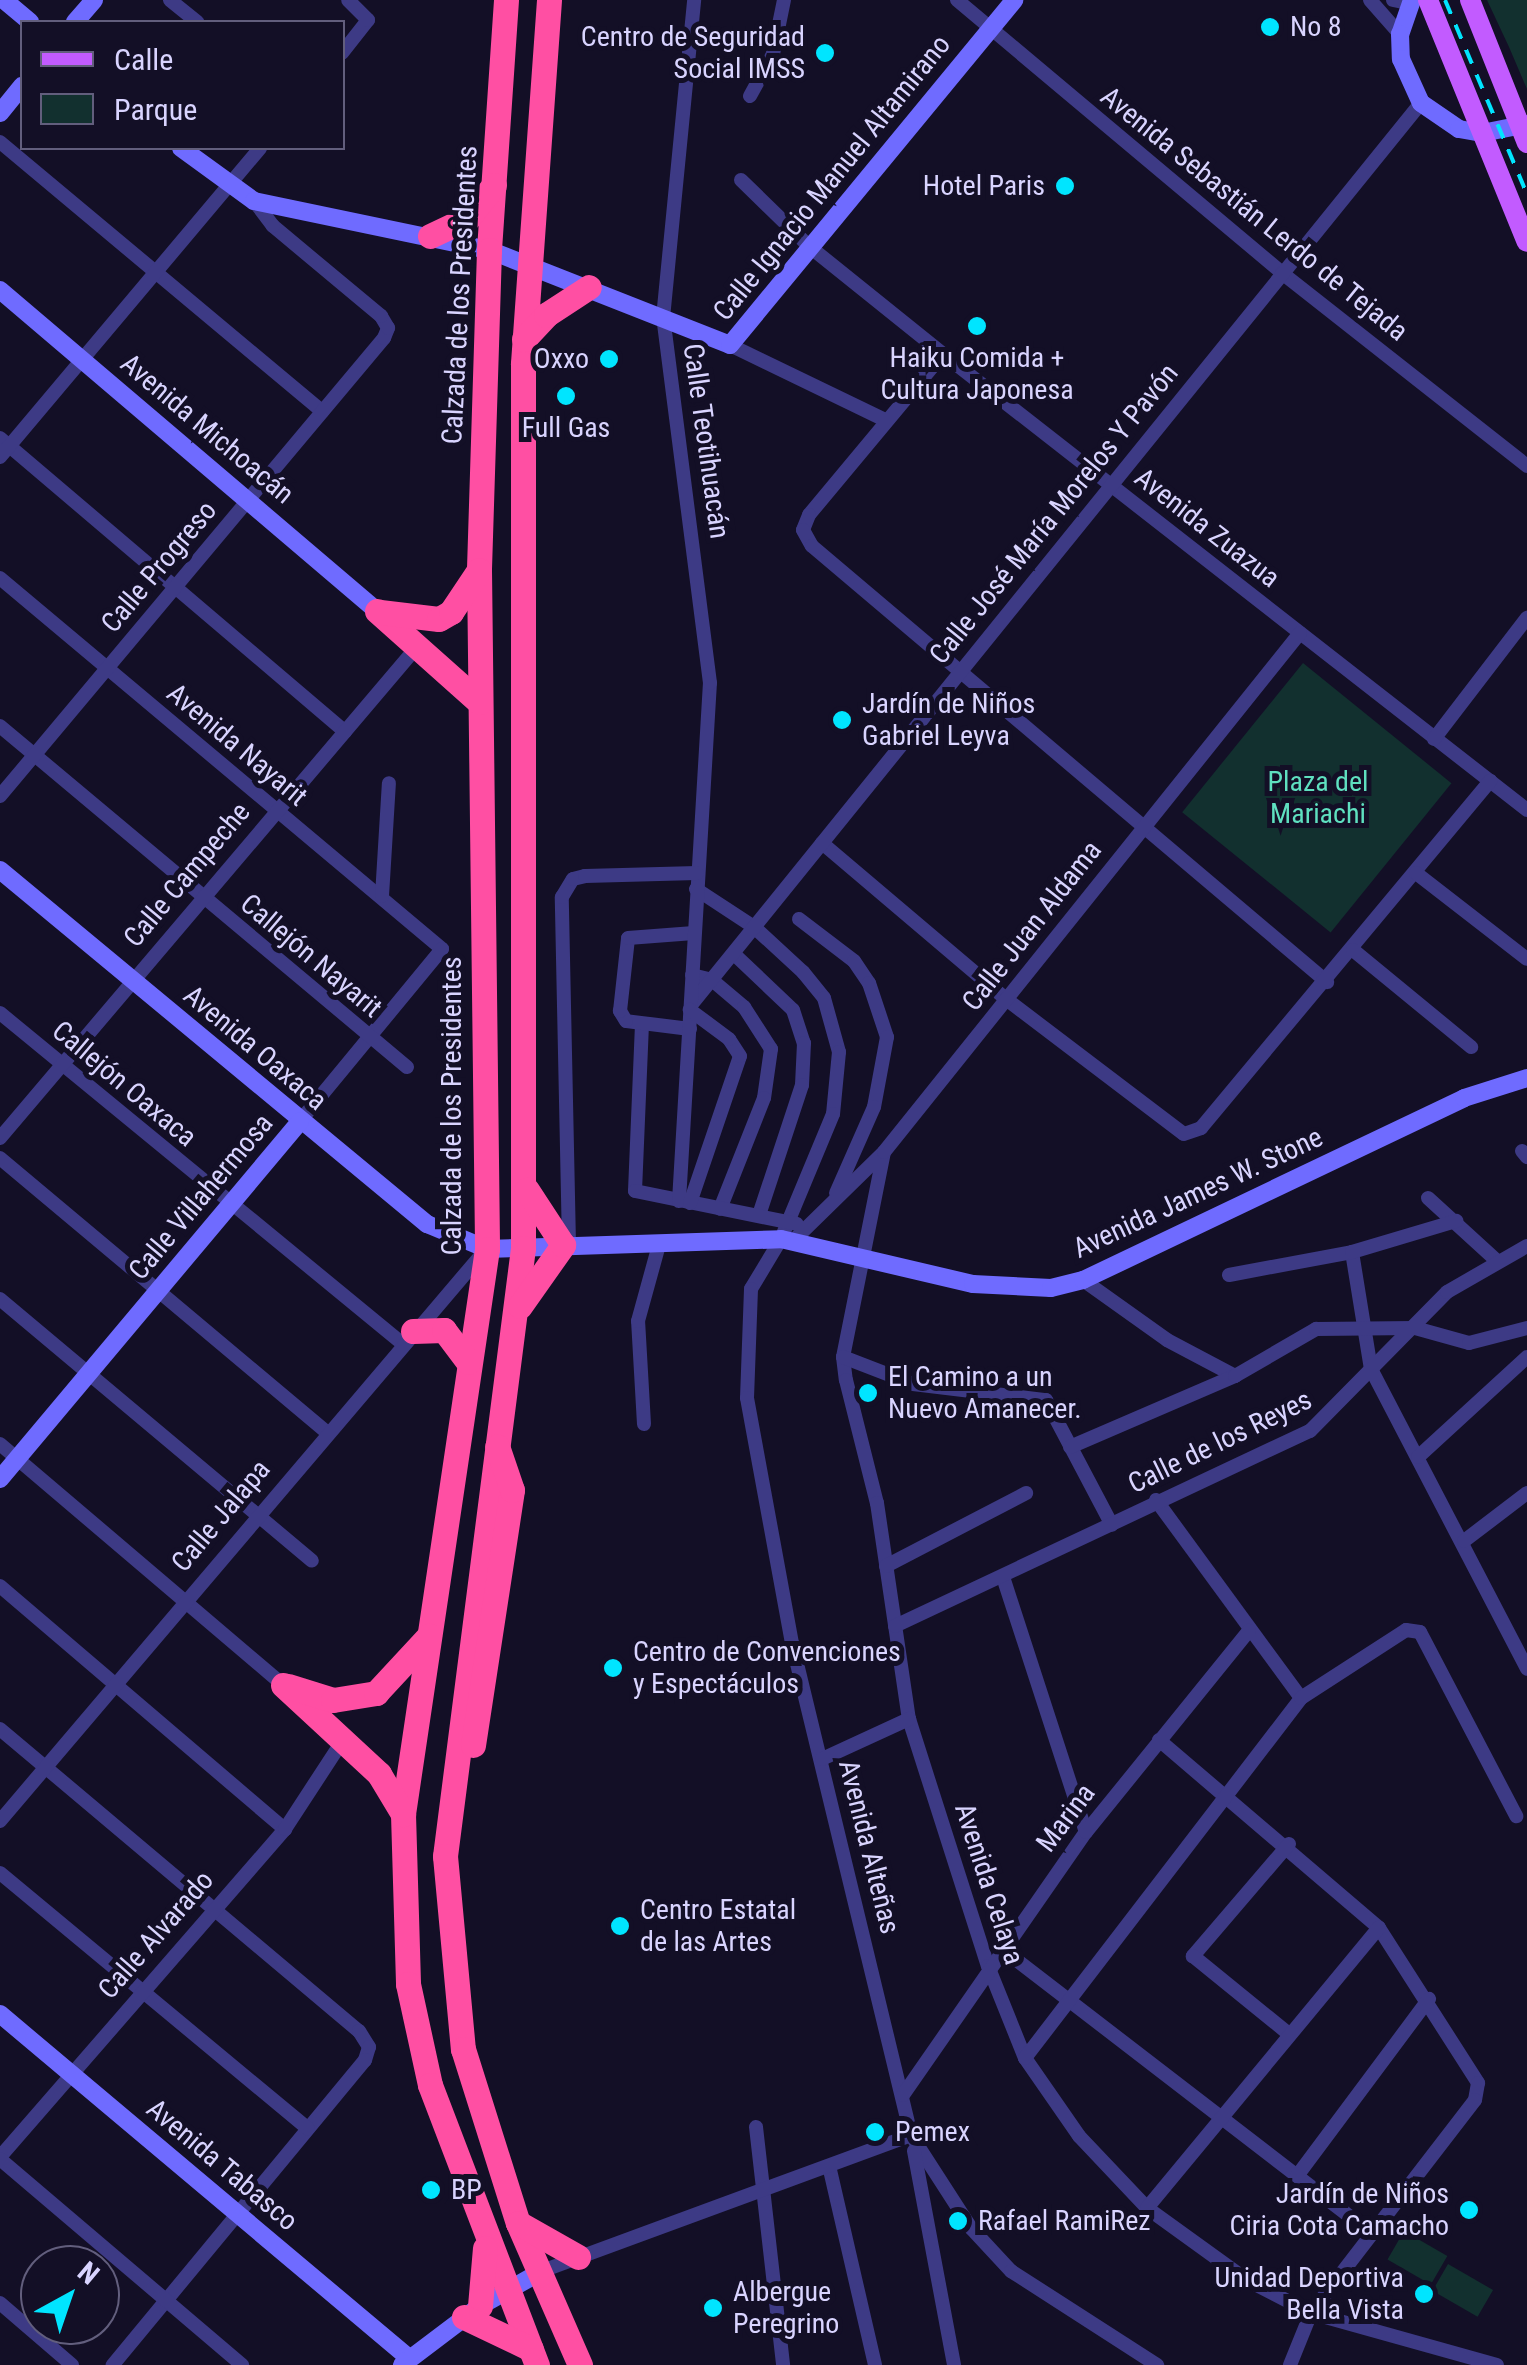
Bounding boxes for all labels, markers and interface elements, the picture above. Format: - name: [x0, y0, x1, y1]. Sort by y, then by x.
- place label: No 8: [1290, 10, 1342, 44]
- marker: No 8: [1259, 16, 1281, 38]
- legend: [20, 20, 345, 150]
- place label: Centro de Seguridad Social IMSS: [581, 20, 805, 86]
- street label: Calle Ignacio Manuel Altamirano: [706, 28, 958, 328]
- text: Calle: [114, 42, 173, 77]
- marker: Centro de Seguridad Social IMSS: [814, 42, 836, 64]
- street label: Avenida Sebastián Lerdo de Tejada: [1094, 80, 1414, 348]
- text: Parque: [114, 92, 197, 127]
- street label: Calzada de los Presidentes: [435, 145, 485, 445]
- place label: Hotel Paris: [923, 169, 1045, 203]
- marker: Hotel Paris: [1054, 175, 1076, 197]
- marker: Haiku Comida + Cultura Japonesa: [966, 315, 988, 337]
- street label: Calle Teotihuacán: [676, 341, 736, 541]
- place label: Haiku Comida + Cultura Japonesa: [880, 341, 1074, 407]
- place label: Oxxo: [534, 342, 589, 376]
- street label: Avenida Michoacán: [114, 347, 300, 511]
- marker: Oxxo: [598, 348, 620, 370]
- street label: Calle José María Morelos Y Pavón: [922, 357, 1186, 671]
- marker: Full Gas: [555, 385, 577, 407]
- place label: Full Gas: [522, 411, 610, 445]
- street label: Avenida Zuazua: [1128, 461, 1286, 595]
- street label: Calle Progreso: [94, 494, 224, 640]
- street label: Avenida Nayarit: [160, 677, 314, 813]
- place label: Jardín de Niños Gabriel Leyva: [862, 687, 1035, 753]
- marker: Jardín de Niños Gabriel Leyva: [831, 709, 853, 731]
- park label: Plaza del Mariachi: [1268, 765, 1368, 831]
- street label: Calle Campeche: [117, 796, 257, 954]
- street label: Calle Juan Aldama: [955, 834, 1109, 1018]
- street label: Callejón Nayarit: [233, 887, 389, 1025]
- street label: Calzada de los Presidentes: [435, 956, 469, 1256]
- street label: Avenida Oaxaca: [177, 978, 333, 1118]
- street label: Callejón Oaxaca: [45, 1014, 203, 1154]
- street label: Calle Villahermosa: [122, 1107, 280, 1287]
- street label: Avenida James W. Stone: [1068, 1120, 1328, 1266]
- place label: El Camino a un Nuevo Amanecer.: [888, 1360, 1082, 1426]
- marker: El Camino a un Nuevo Amanecer.: [857, 1382, 879, 1404]
- street label: Calle de los Reyes: [1123, 1383, 1317, 1501]
- street label: Calle Jalapa: [165, 1453, 277, 1579]
- place label: Centro de Convenciones y Espectáculos: [633, 1635, 901, 1701]
- marker: Centro de Convenciones y Espectáculos: [602, 1657, 624, 1679]
- street label: Avenida Alteñas: [831, 1757, 907, 1937]
- street label: Marina: [1030, 1777, 1102, 1859]
- street label: Avenida Celaya: [947, 1799, 1031, 1969]
- street label: Calle Alvarado: [91, 1864, 221, 2006]
- place label: Centro Estatal de las Artes: [640, 1893, 796, 1959]
- marker: Centro Estatal de las Artes: [609, 1915, 631, 1937]
- street label: Avenida Tabasco: [139, 2092, 305, 2238]
- place label: Pemex: [895, 2115, 970, 2149]
- marker: Pemex: [864, 2121, 886, 2143]
- place label: BP: [451, 2173, 482, 2207]
- place label: Jardín de Niños Ciria Cota Camacho: [1230, 2177, 1449, 2243]
- marker: BP: [420, 2179, 442, 2201]
- marker: Jardín de Niños Ciria Cota Camacho: [1458, 2199, 1480, 2221]
- place label: Rafael RamiRez: [978, 2204, 1151, 2238]
- marker: Rafael RamiRez: [947, 2210, 969, 2232]
- north arrow: [20, 2245, 120, 2345]
- text: N: [71, 2255, 105, 2291]
- place label: Unidad Deportiva Bella Vista: [1215, 2261, 1404, 2327]
- place label: Albergue Peregrino: [733, 2275, 839, 2341]
- marker: Unidad Deportiva Bella Vista: [1413, 2283, 1435, 2305]
- marker: Albergue Peregrino: [702, 2297, 724, 2319]

